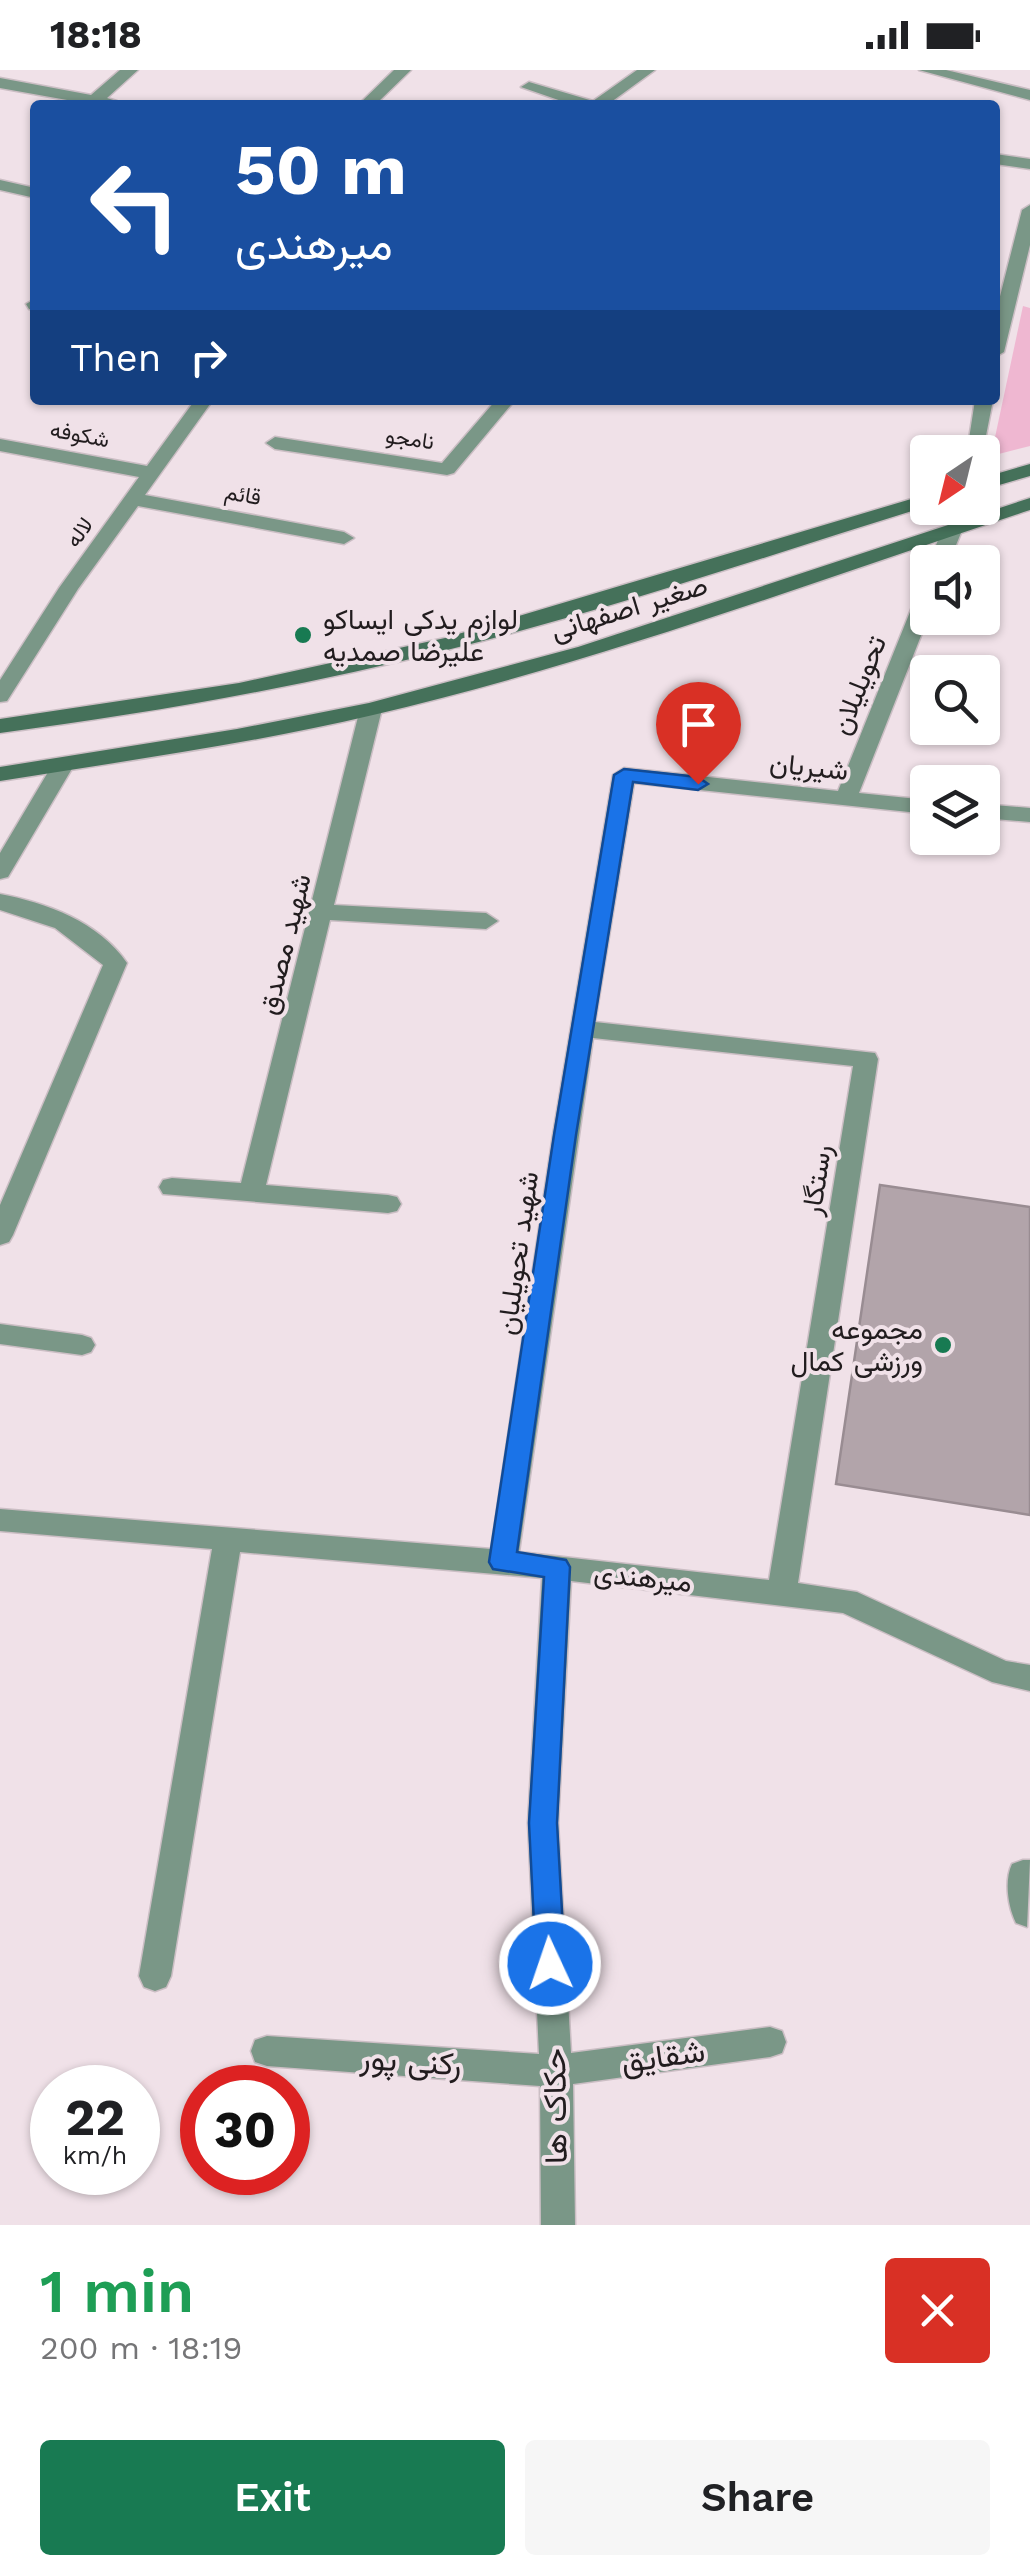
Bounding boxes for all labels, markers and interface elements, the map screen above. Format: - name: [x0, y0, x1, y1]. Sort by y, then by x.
- text: 18:18: [50, 13, 142, 57]
- text: 50 m: [235, 129, 407, 211]
- icon: left: [70, 140, 200, 270]
- text: میرهندی: [235, 217, 393, 270]
- icon: right: [181, 330, 236, 385]
- text: Then: [70, 336, 161, 380]
- street label: شکوفه: [48, 417, 112, 453]
- street label: نامجو: [384, 423, 436, 455]
- north arrow: [910, 435, 1000, 525]
- map controls: [910, 435, 1000, 855]
- street label: قائم: [222, 479, 263, 512]
- street label: لاله: [60, 513, 98, 552]
- button: sound: [910, 545, 1000, 635]
- street label: صغیر اصفهانی: [547, 568, 712, 648]
- place label: لوازم یدکی ایساکو علیرضا صمدیه: [323, 603, 518, 669]
- marker: لوازم یدکی ایساکو علیرضا صمدیه: [292, 624, 314, 646]
- street label: تحویلیلان: [824, 631, 894, 740]
- button: search: [910, 655, 1000, 745]
- pin: [656, 682, 741, 785]
- icon: arrive: [671, 697, 726, 752]
- street label: شیریان: [768, 746, 850, 788]
- button: layers: [910, 765, 1000, 855]
- street label: شهید مصدق: [251, 870, 319, 1018]
- street label: رستگار: [794, 1142, 839, 1219]
- street label: شهید تحویلیان: [490, 1169, 546, 1337]
- place label: مجموعه ورزشی کمال: [790, 1313, 923, 1379]
- marker: مجموعه ورزشی کمال: [932, 1334, 954, 1356]
- street label: میرهندی: [592, 1556, 694, 1600]
- position arrow: [498, 1912, 602, 2016]
- street label: شقایق: [619, 2031, 707, 2081]
- street label: رکنی پور: [358, 2038, 463, 2086]
- street label: حکاک ها: [535, 2048, 575, 2164]
- speed limit sign: 30: [180, 2065, 310, 2195]
- text: 22: [65, 2088, 125, 2147]
- text: km/h: [63, 2141, 127, 2170]
- text: 1 min: [40, 2256, 194, 2327]
- button: close: [885, 2258, 990, 2363]
- text: 200 m · 18:19: [40, 2329, 242, 2367]
- button: Exit: [40, 2440, 505, 2555]
- button: Share: [525, 2440, 990, 2555]

